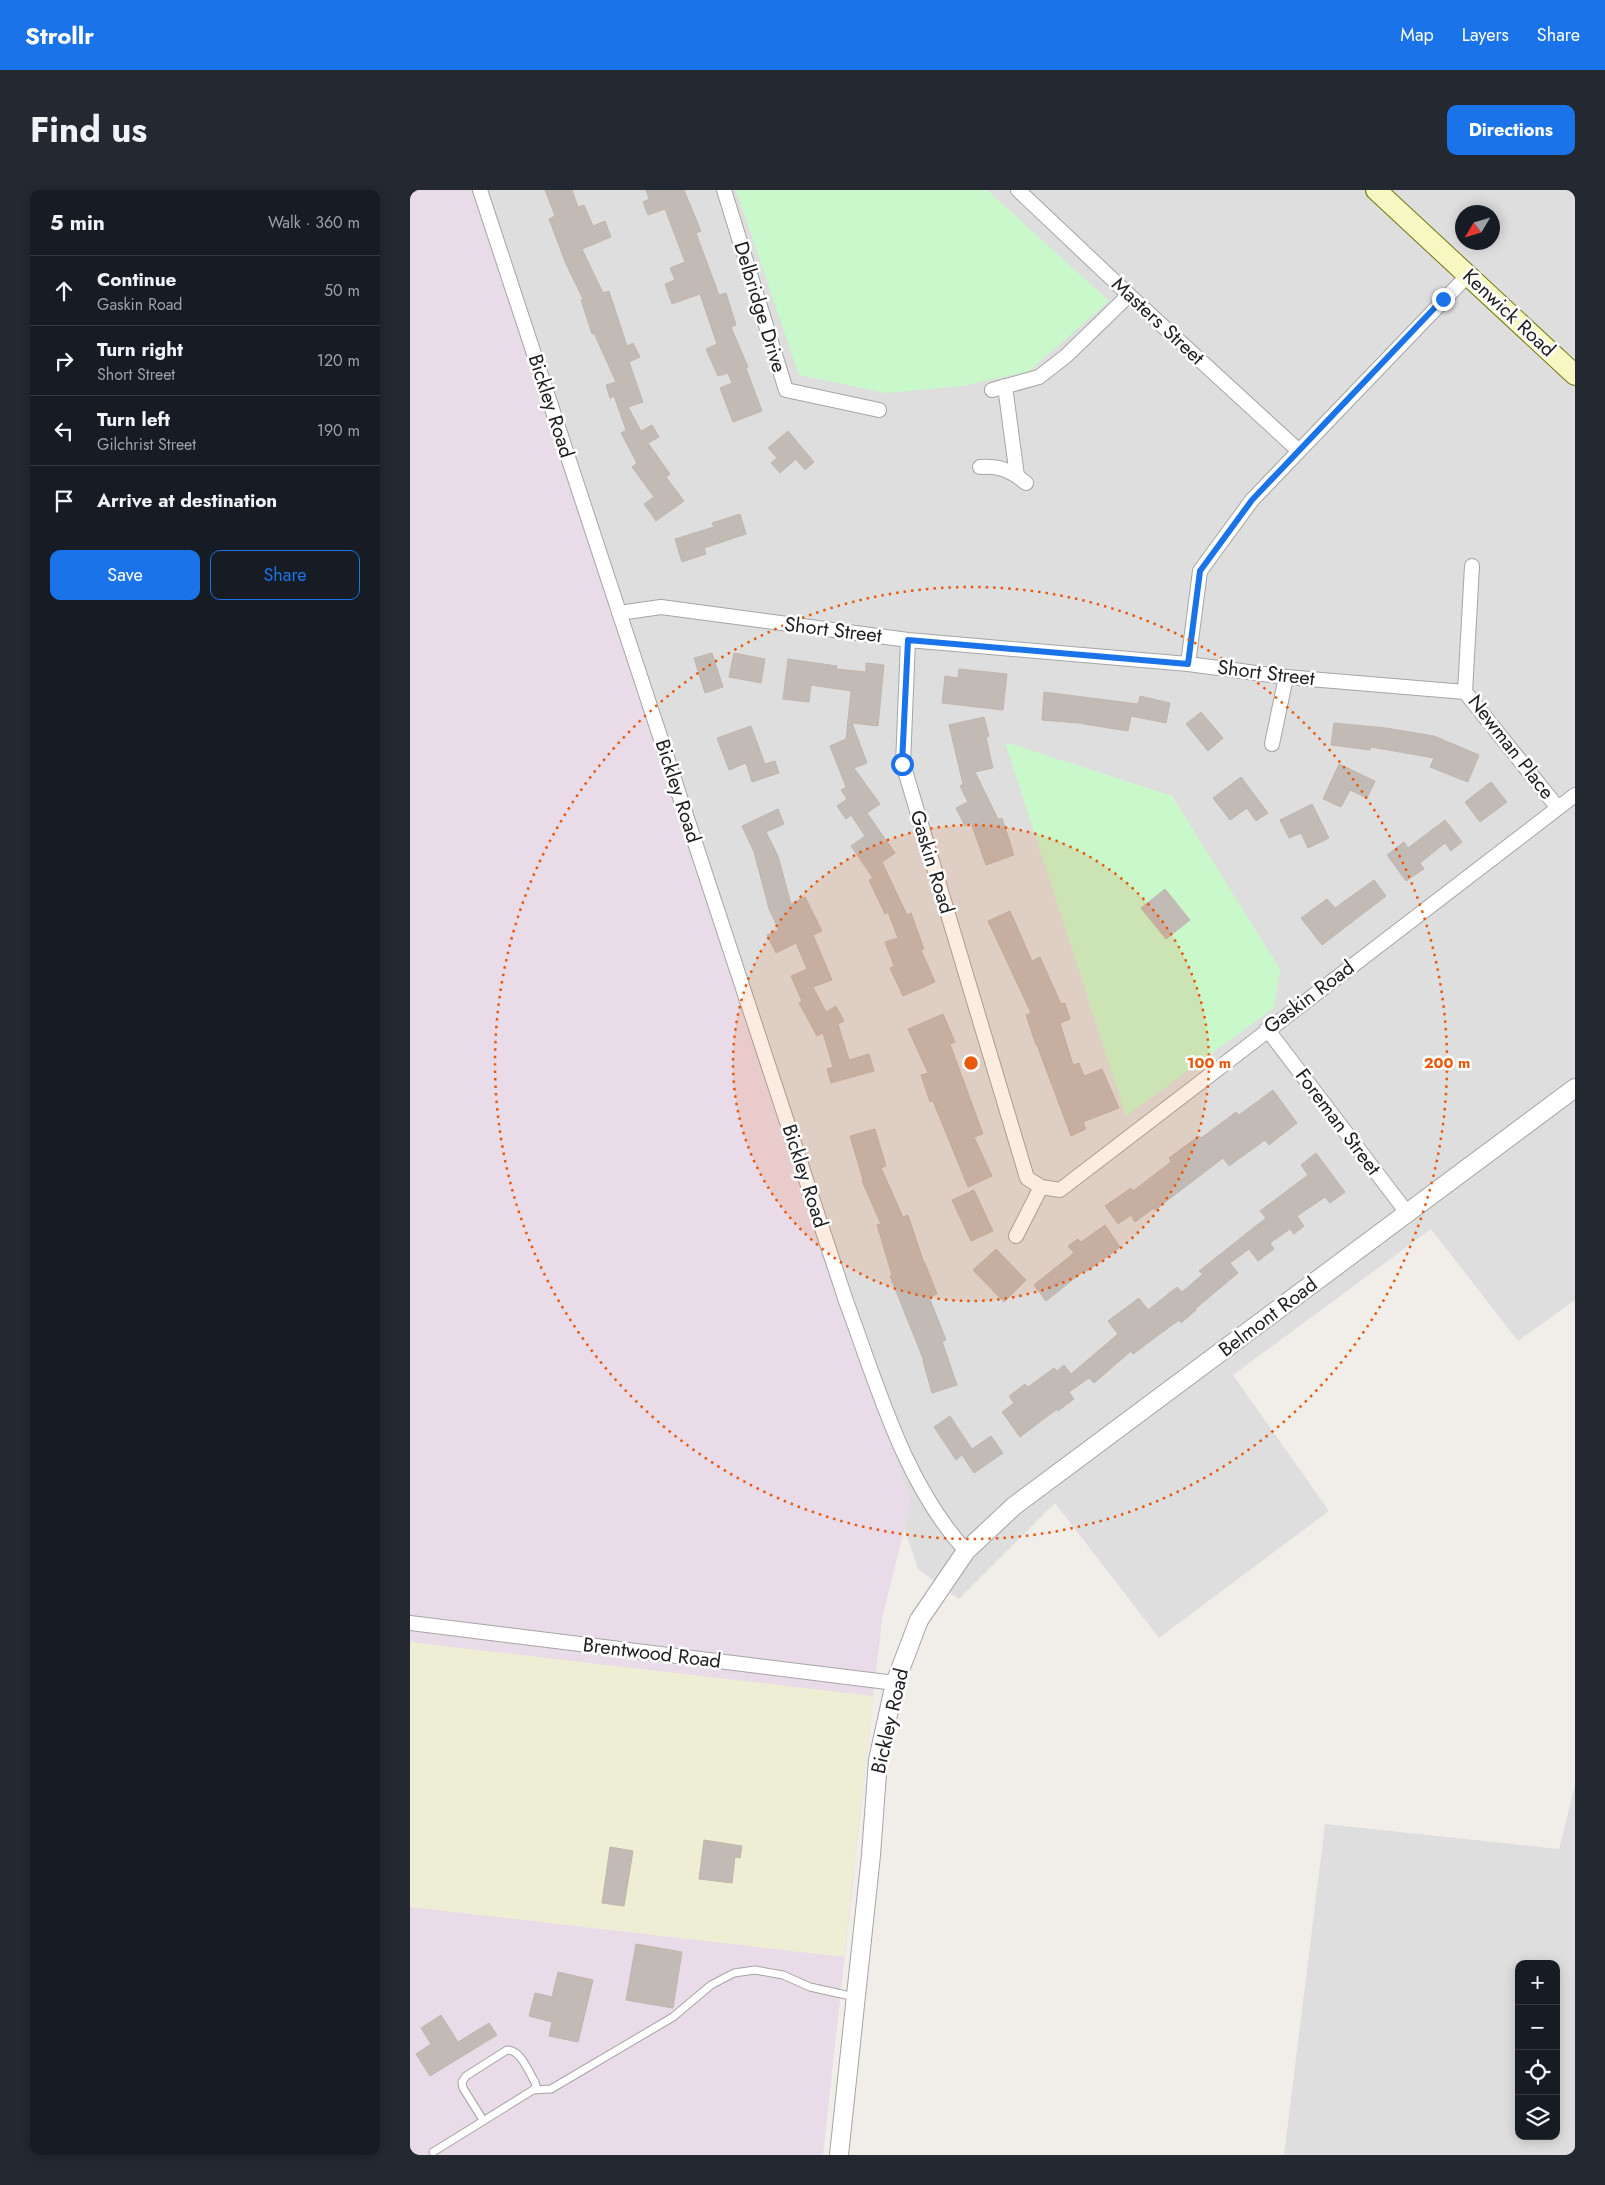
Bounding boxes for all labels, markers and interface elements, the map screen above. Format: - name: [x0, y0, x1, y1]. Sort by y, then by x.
- text: Strollr: [25, 18, 94, 53]
- text: Map: [1400, 22, 1434, 48]
- text: Layers: [1462, 22, 1509, 48]
- text: Share: [1537, 22, 1580, 48]
- text: Find us: [30, 105, 147, 155]
- button: Directions: [1447, 105, 1575, 155]
- north arrow: [1455, 205, 1500, 250]
- text: 5 min: [50, 208, 105, 238]
- text: Walk · 360 m: [268, 211, 360, 234]
- street label: Delbridge Drive: [726, 238, 794, 376]
- street label: Kenwick Road: [1456, 262, 1562, 364]
- text: Continue: [97, 266, 176, 293]
- street label: Masters Street: [1105, 270, 1211, 372]
- icon: ahead: [50, 277, 78, 305]
- text: 50 m: [324, 279, 360, 302]
- route end: [1432, 288, 1455, 311]
- text: Gaskin Road: [97, 293, 182, 316]
- text: Turn right: [97, 336, 183, 363]
- icon: right: [50, 347, 78, 375]
- text: 120 m: [317, 349, 360, 372]
- street label: Bickley Road: [521, 351, 581, 461]
- text: Short Street: [97, 363, 175, 386]
- text: Turn left: [97, 406, 170, 433]
- icon: left: [50, 417, 78, 445]
- text: 190 m: [317, 419, 360, 442]
- text: Gilchrist Street: [97, 433, 196, 456]
- icon: arrive: [50, 487, 78, 515]
- text: Arrive at destination: [97, 487, 277, 514]
- button: Save: [50, 550, 200, 600]
- button: Share: [210, 550, 360, 600]
- street label: Short Street: [783, 610, 883, 650]
- street label: Short Street: [1216, 653, 1316, 693]
- street label: Newman Place: [1461, 688, 1561, 806]
- street label: Bickley Road: [648, 736, 708, 846]
- route start: [891, 753, 914, 776]
- street label: Gaskin Road: [903, 807, 961, 917]
- street label: Gaskin Road: [1258, 953, 1360, 1041]
- text: 100 m: [1187, 1052, 1231, 1074]
- text: 200 m: [1424, 1052, 1470, 1074]
- centre of rings: [962, 1054, 980, 1072]
- street label: Foreman Street: [1288, 1063, 1388, 1181]
- street label: Bickley Road: [775, 1121, 835, 1231]
- street label: Belmont Road: [1213, 1270, 1323, 1364]
- street label: Brentwood Road: [581, 1630, 723, 1676]
- street label: Bickley Road: [864, 1665, 916, 1777]
- map controls: [1515, 1960, 1560, 2140]
- button: +: [1515, 1960, 1560, 2005]
- button: −: [1515, 2005, 1560, 2050]
- button: locate: [1515, 2050, 1560, 2095]
- button: layers: [1515, 2095, 1560, 2140]

